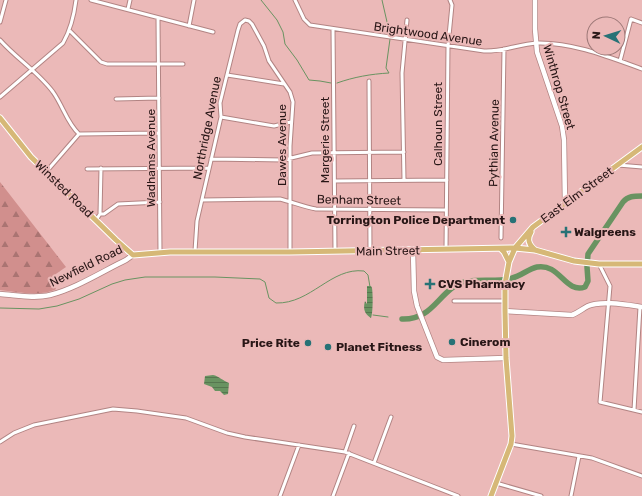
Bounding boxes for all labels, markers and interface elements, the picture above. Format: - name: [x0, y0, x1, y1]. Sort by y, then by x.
- north arrow: [586, 16, 626, 56]
- street label: Brightwood Avenue: [373, 19, 484, 49]
- text: N: [590, 31, 603, 40]
- street label: Winthrop Street: [540, 43, 578, 131]
- street label: Northridge Avenue: [190, 75, 224, 181]
- street label: Calhoun Street: [431, 82, 445, 166]
- street label: Margerie Street: [318, 97, 332, 183]
- street label: Pythian Avenue: [486, 99, 502, 187]
- street label: Dawes Avenue: [275, 104, 289, 186]
- street label: Wadhams Avenue: [144, 108, 158, 207]
- street label: Winsted Road: [32, 158, 96, 220]
- street label: East Elm Street: [538, 164, 616, 226]
- street label: Benham Street: [317, 192, 402, 208]
- place label: Torrington Police Department: [327, 213, 505, 227]
- marker: Torrington Police Department: [508, 215, 518, 225]
- place label: Walgreens: [574, 225, 636, 239]
- marker: Walgreens: [561, 227, 571, 237]
- street label: Newfield Road: [47, 242, 125, 290]
- street label: Main Street: [356, 243, 420, 259]
- place label: CVS Pharmacy: [438, 277, 525, 291]
- marker: CVS Pharmacy: [425, 279, 435, 289]
- place label: Cinerom: [460, 335, 510, 349]
- place label: Price Rite: [242, 336, 300, 350]
- marker: Cinerom: [447, 337, 457, 347]
- marker: Price Rite: [303, 338, 313, 348]
- place label: Planet Fitness: [336, 340, 423, 354]
- marker: Planet Fitness: [323, 342, 333, 352]

